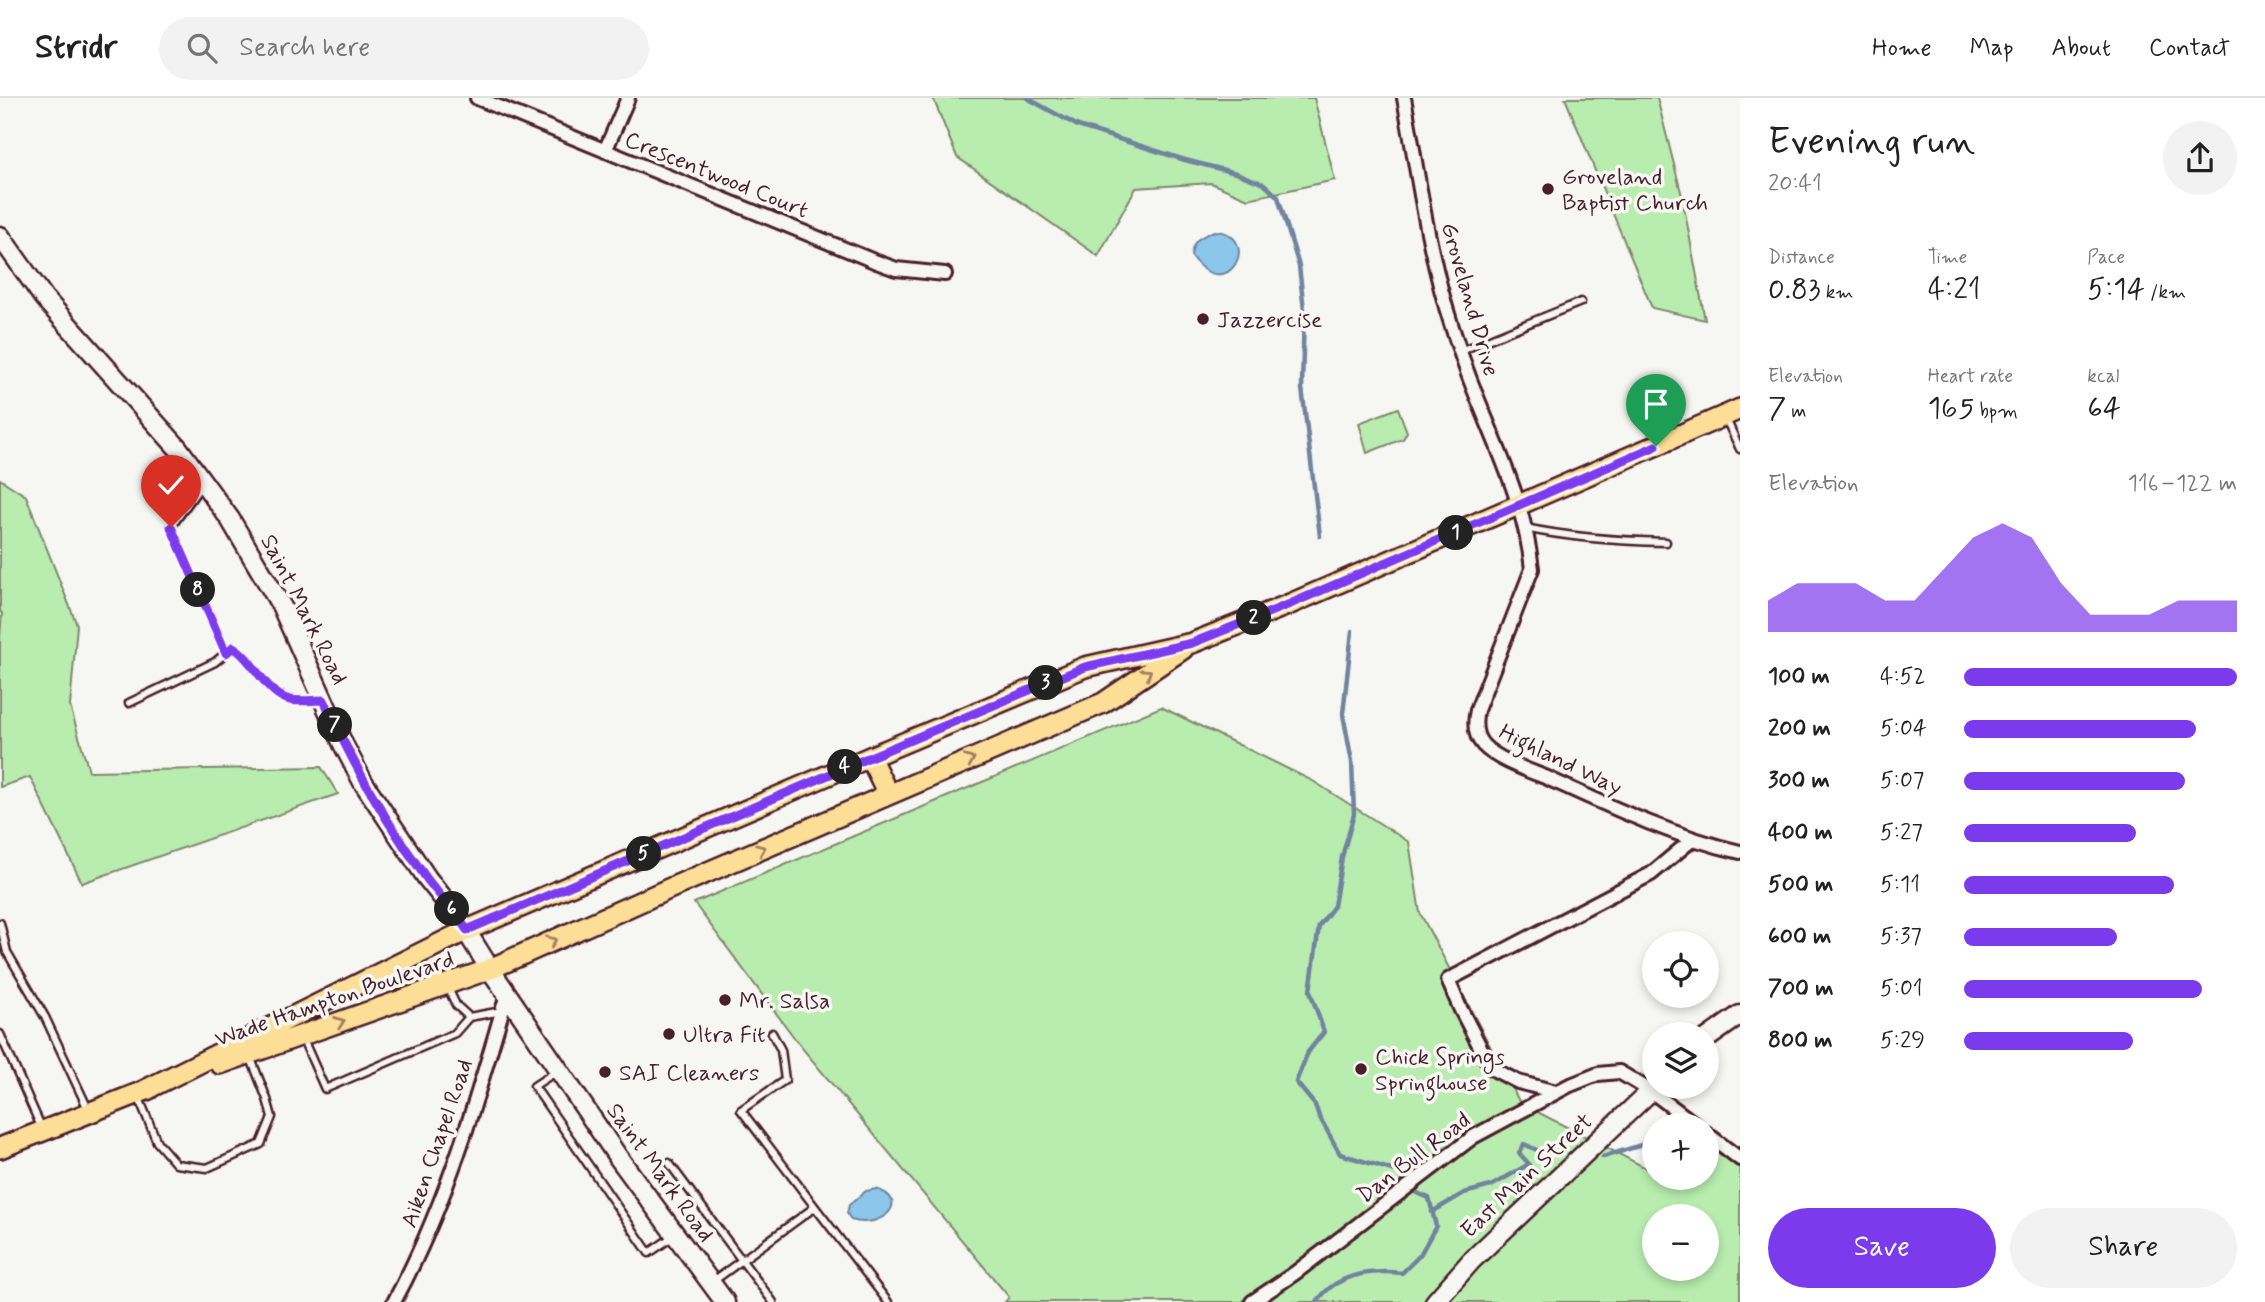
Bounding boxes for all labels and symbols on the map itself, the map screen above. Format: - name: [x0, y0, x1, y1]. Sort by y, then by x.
- street label: Crescentwood Court: [620, 125, 813, 226]
- place label: Groveland Baptist Church: [1562, 163, 1708, 219]
- marker: Groveland Baptist Church: [1540, 181, 1556, 197]
- street label: Groveland Drive: [1433, 219, 1505, 380]
- place label: Jazzercise: [1217, 306, 1322, 336]
- marker: Jazzercise: [1195, 311, 1211, 327]
- pin: [1626, 374, 1686, 446]
- pin: [141, 455, 201, 527]
- pin: 1: [1438, 516, 1474, 550]
- street label: Saint Mark Road: [252, 530, 354, 690]
- pin: 8: [180, 573, 216, 608]
- pin: 2: [1236, 601, 1272, 636]
- pin: 3: [1028, 666, 1064, 700]
- one-way arrow: [1140, 668, 1153, 681]
- pin: 7: [318, 708, 352, 742]
- street label: Highland Way: [1493, 718, 1627, 805]
- pin: 4: [828, 750, 862, 784]
- one-way arrow: [963, 754, 975, 768]
- pin: 5: [626, 836, 662, 872]
- one-way arrow: [753, 843, 766, 857]
- pin: 6: [434, 892, 470, 926]
- one-way arrow: [545, 935, 558, 949]
- street label: Wade Hampton Boulevard: [211, 945, 458, 1055]
- place label: Mr. Salsa: [739, 987, 830, 1017]
- marker: Mr. Salsa: [717, 992, 733, 1008]
- one-way arrow: [333, 1016, 345, 1030]
- place label: Ultra Fit: [683, 1021, 766, 1051]
- marker: Ultra Fit: [661, 1026, 677, 1042]
- place label: Chick Springs Springhouse: [1375, 1043, 1505, 1101]
- street label: Aiken Chapel Road: [395, 1055, 481, 1232]
- place label: SAI Cleaners: [619, 1059, 759, 1089]
- marker: Chick Springs Springhouse: [1353, 1061, 1369, 1077]
- marker: SAI Cleaners: [597, 1064, 613, 1080]
- street label: Saint Mark Road: [599, 1098, 720, 1249]
- street label: Dan Bull Road: [1351, 1106, 1477, 1211]
- street label: East Main Street: [1455, 1107, 1600, 1246]

